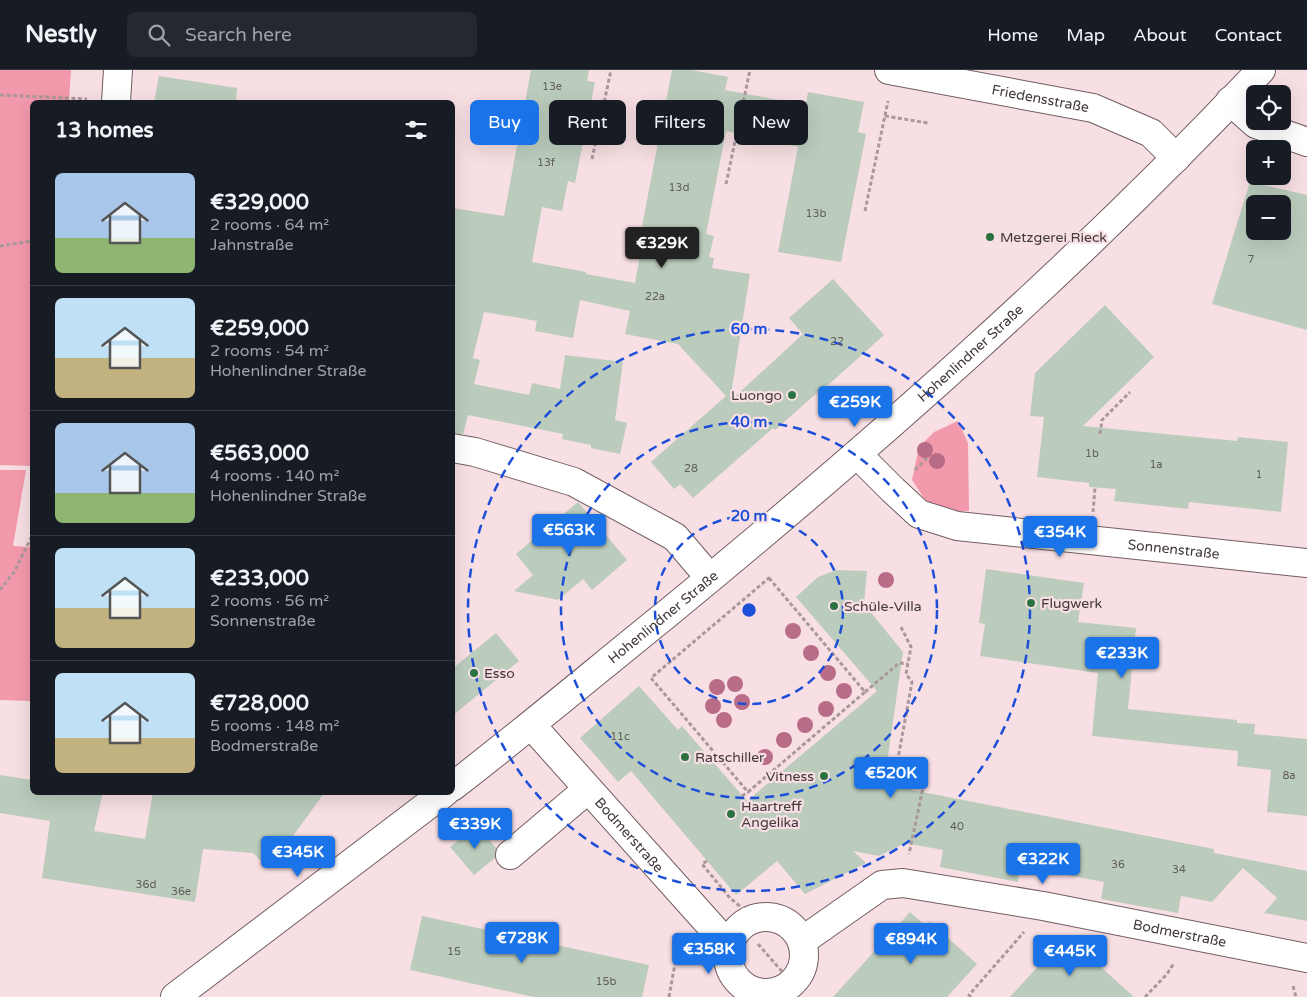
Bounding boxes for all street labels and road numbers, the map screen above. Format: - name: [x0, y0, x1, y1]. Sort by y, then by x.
- street label: Friedensstraße: [990, 81, 1091, 116]
- street label: Hohenlindner Straße: [914, 301, 1027, 405]
- street label: Sonnenstraße: [1127, 536, 1221, 562]
- street label: Hohenlindner Straße: [604, 567, 721, 667]
- street label: Bodmerstraße: [591, 794, 667, 876]
- street label: Bodmerstraße: [1132, 915, 1228, 950]

